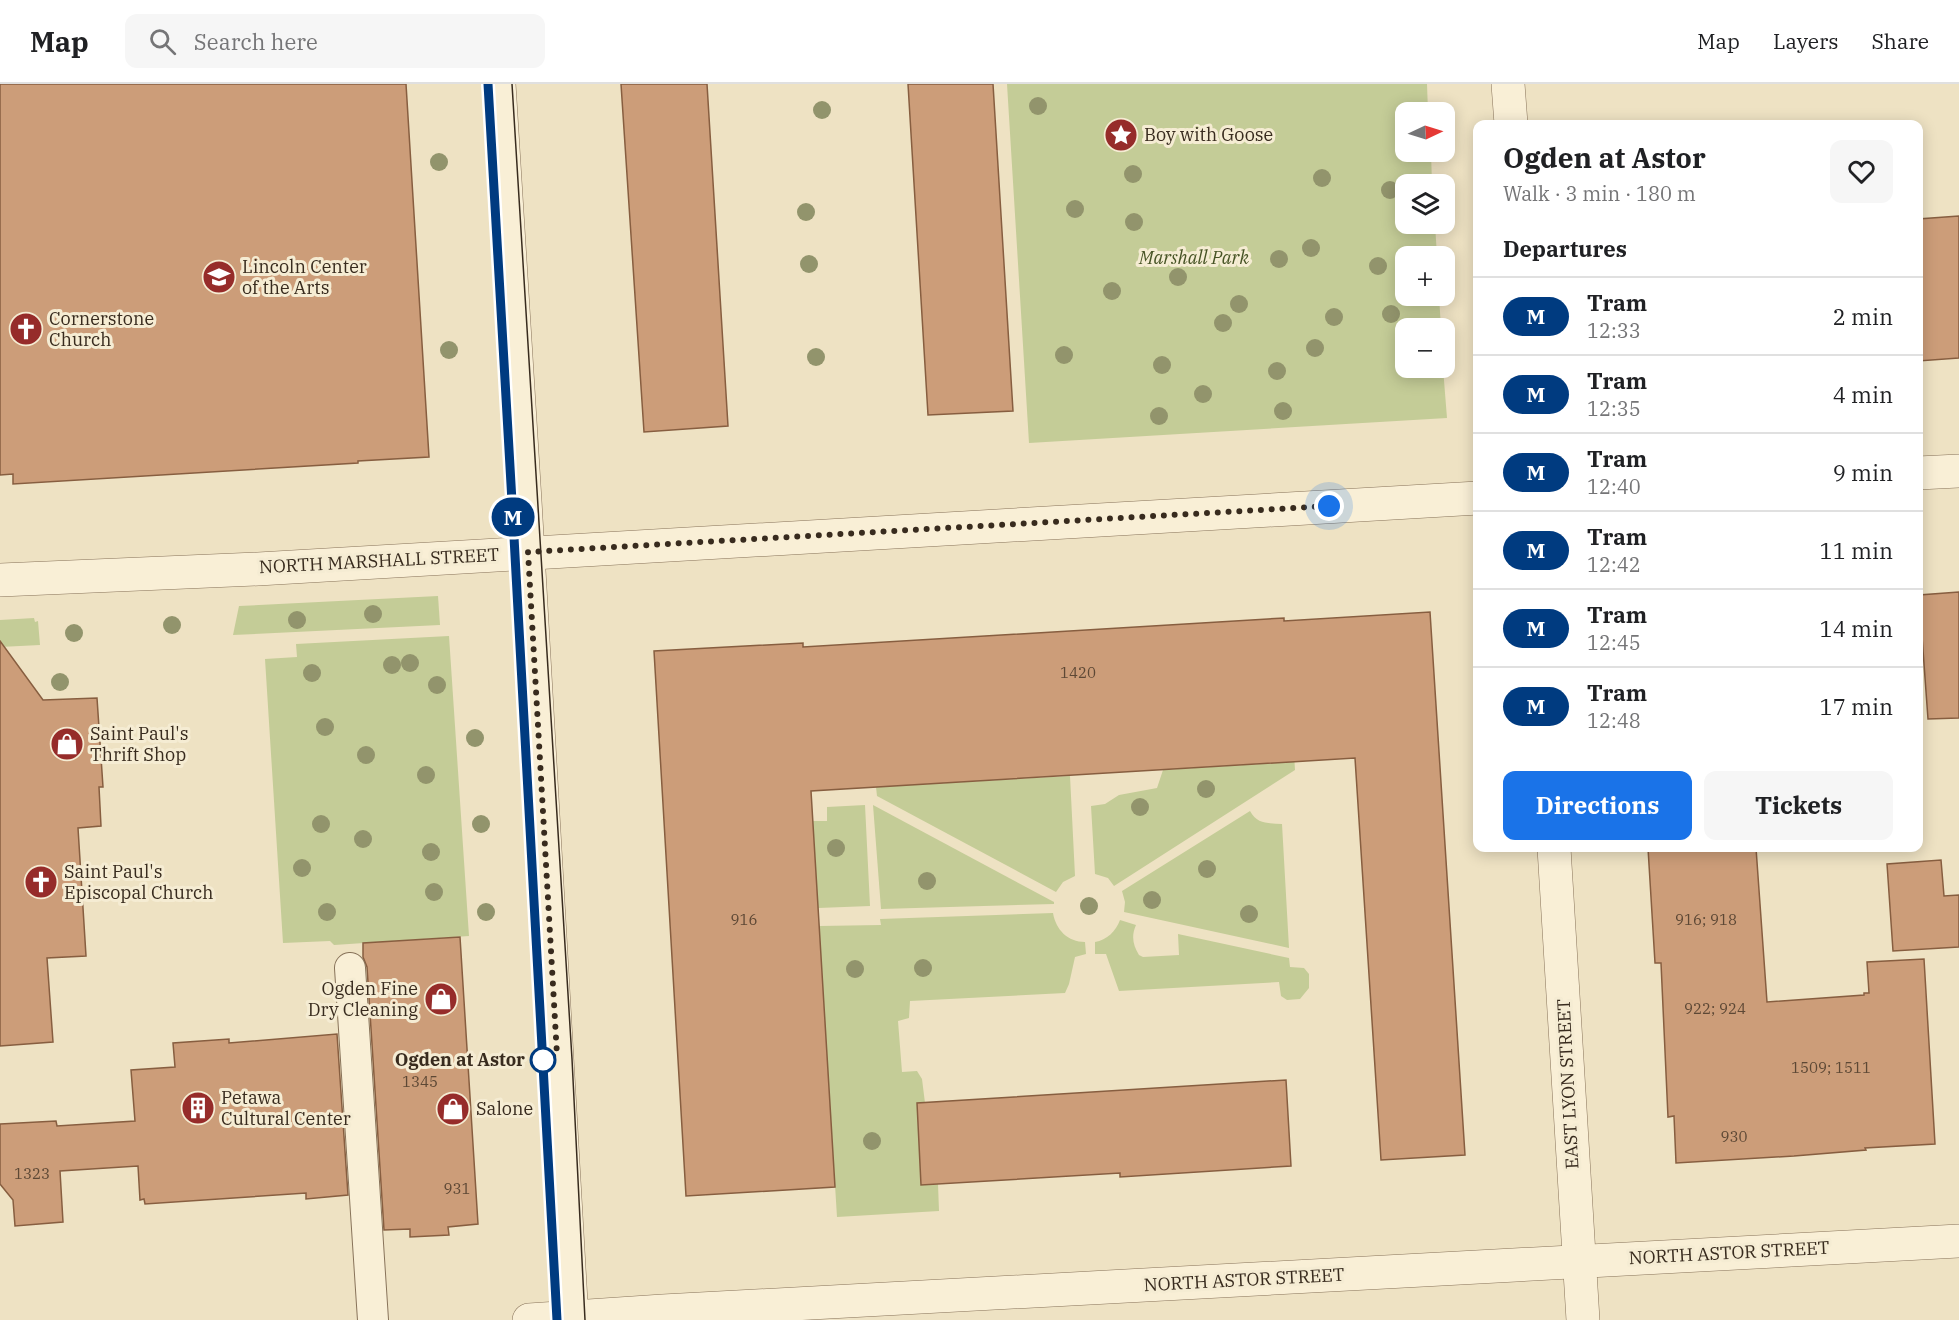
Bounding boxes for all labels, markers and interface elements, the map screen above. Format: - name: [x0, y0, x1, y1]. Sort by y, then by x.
- search box: [125, 14, 545, 68]
- text: Map: [30, 23, 89, 60]
- icon: search: [146, 25, 179, 58]
- text: Search here: [194, 27, 318, 56]
- text: Map: [1697, 27, 1740, 55]
- text: Layers: [1773, 27, 1839, 55]
- text: Share: [1872, 27, 1929, 55]
- north arrow: [1395, 102, 1455, 162]
- map controls: [1395, 102, 1455, 378]
- place icon: Boy with Goose: [1103, 117, 1139, 153]
- place label: Boy with Goose: [1144, 123, 1273, 146]
- text: Ogden at Astor: [1503, 139, 1706, 176]
- button: heart: [1830, 140, 1893, 203]
- button: layers: [1395, 174, 1455, 234]
- text: Walk · 3 min · 180 m: [1503, 180, 1696, 207]
- text: Departures: [1503, 234, 1627, 263]
- park label: Marshall Park: [1138, 246, 1249, 269]
- button: +: [1395, 246, 1455, 306]
- place label: Lincoln Center of the Arts: [242, 255, 367, 299]
- school or university icon: Lincoln Center of the Arts: [201, 259, 237, 295]
- text: Tram: [1587, 288, 1647, 317]
- text: M: [1527, 302, 1545, 330]
- text: 2 min: [1833, 302, 1893, 331]
- place label: Cornerstone Church: [49, 307, 154, 351]
- church icon: Cornerstone Church: [8, 311, 44, 347]
- text: 12:33: [1587, 317, 1641, 344]
- button: −: [1395, 318, 1455, 378]
- text: Tram: [1587, 366, 1647, 395]
- text: M: [1527, 380, 1545, 408]
- text: 4 min: [1833, 380, 1893, 409]
- text: 12:35: [1587, 395, 1641, 422]
- text: Tram: [1587, 444, 1647, 473]
- text: M: [1527, 458, 1545, 486]
- text: 9 min: [1833, 458, 1893, 487]
- text: 12:40: [1587, 473, 1641, 500]
- your location: [1314, 491, 1344, 521]
- line badge: M: [494, 498, 532, 536]
- text: M: [504, 503, 522, 531]
- text: Tram: [1587, 522, 1647, 551]
- text: M: [1527, 536, 1545, 564]
- text: 11 min: [1820, 536, 1893, 565]
- street label: NORTH MARSHALL STREET: [258, 543, 500, 578]
- text: 12:42: [1587, 551, 1641, 578]
- text: Tram: [1587, 600, 1647, 629]
- text: M: [1527, 614, 1545, 642]
- text: 14 min: [1820, 614, 1893, 643]
- text: 12:45: [1587, 629, 1641, 656]
- house number: 1420: [1060, 663, 1096, 682]
- text: Tram: [1587, 678, 1647, 707]
- text: M: [1527, 692, 1545, 720]
- text: 17 min: [1820, 692, 1893, 721]
- text: 12:48: [1587, 707, 1641, 734]
- place label: Saint Paul's Thrift Shop: [90, 722, 189, 766]
- shop icon: Saint Paul's Thrift Shop: [49, 726, 85, 762]
- button: Directions: [1503, 771, 1692, 840]
- button: Tickets: [1704, 771, 1893, 840]
- place label: Saint Paul's Episcopal Church: [64, 860, 213, 904]
- church icon: Saint Paul's Episcopal Church: [23, 864, 59, 900]
- house number: 916: [730, 910, 758, 929]
- house number: 916; 918: [1675, 910, 1737, 929]
- place label: Ogden Fine Dry Cleaning: [308, 977, 418, 1021]
- shop icon: Ogden Fine Dry Cleaning: [423, 981, 459, 1017]
- street label: EAST LYON STREET: [1552, 998, 1583, 1170]
- house number: 922; 924: [1684, 999, 1746, 1018]
- marker: Ogden at Astor: [530, 1047, 556, 1073]
- place label: Ogden at Astor: [395, 1048, 525, 1071]
- house number: 1509; 1511: [1791, 1058, 1871, 1077]
- house number: 1345: [402, 1072, 438, 1091]
- place label: Petawa Cultural Center: [221, 1086, 351, 1130]
- building icon: Petawa Cultural Center: [180, 1090, 216, 1126]
- shop icon: Salone: [435, 1091, 471, 1127]
- place label: Salone: [476, 1097, 533, 1120]
- house number: 930: [1720, 1127, 1748, 1146]
- house number: 1323: [14, 1164, 50, 1183]
- house number: 931: [443, 1179, 471, 1198]
- street label: NORTH ASTOR STREET: [1628, 1236, 1830, 1269]
- street label: NORTH ASTOR STREET: [1143, 1263, 1345, 1296]

